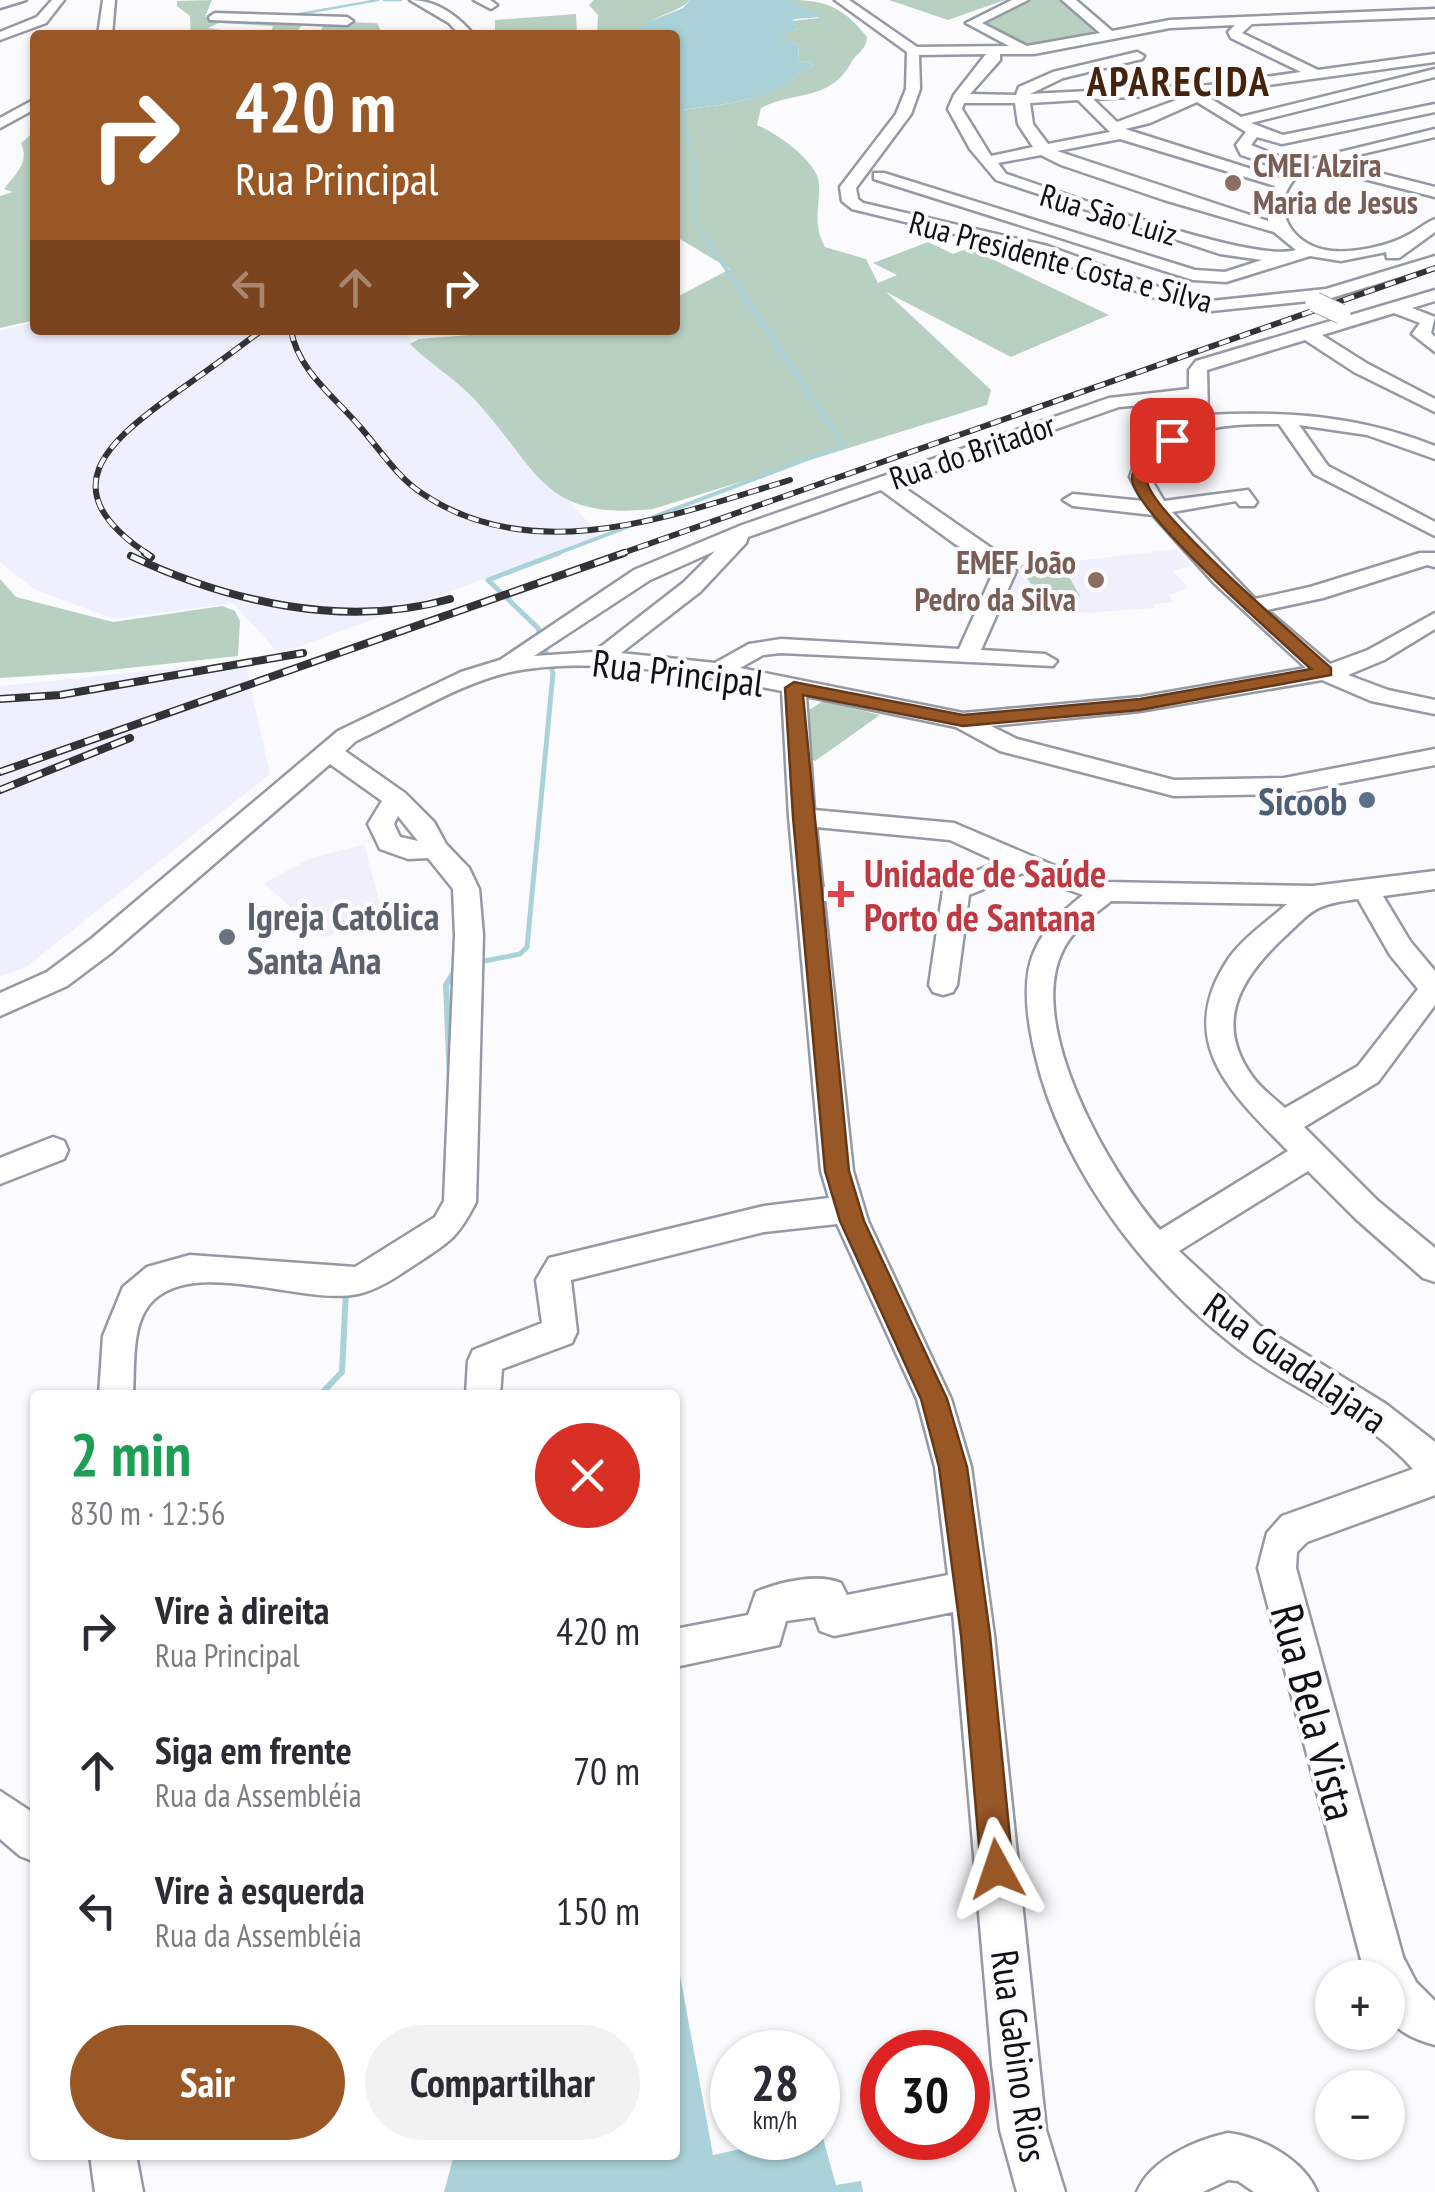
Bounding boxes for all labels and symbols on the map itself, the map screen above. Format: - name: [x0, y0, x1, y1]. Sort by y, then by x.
- district label: APARECIDA: [1086, 55, 1271, 107]
- place label: CMEI Alzira Maria de Jesus: [1253, 144, 1418, 223]
- marker: CMEI Alzira Maria de Jesus: [1222, 172, 1244, 194]
- street label: Rua São Luiz: [1035, 173, 1183, 255]
- street label: Rua Presidente Costa e Silva: [905, 200, 1217, 322]
- pin: [1130, 398, 1215, 483]
- street label: Rua do Britador: [884, 403, 1060, 499]
- place label: EMEF João Pedro da Silva: [915, 541, 1076, 620]
- marker: EMEF João Pedro da Silva: [1085, 569, 1107, 591]
- street label: Rua Principal: [590, 637, 766, 707]
- place label: Sicoob: [1258, 776, 1347, 825]
- marker: Sicoob: [1356, 789, 1378, 811]
- place label: Unidade de Saúde Porto de Santana: [864, 848, 1106, 941]
- marker: Unidade de Saúde Porto de Santana: [828, 881, 854, 907]
- place label: Igreja Católica Santa Ana: [247, 891, 439, 984]
- marker: Igreja Católica Santa Ana: [216, 926, 238, 948]
- street label: Rua Guadalajara: [1195, 1281, 1397, 1443]
- street label: Rua Bela Vista: [1258, 1597, 1372, 1827]
- position arrow: [945, 1817, 1049, 1921]
- street label: Rua Gabino Rios: [981, 1947, 1059, 2165]
- speed limit sign: 30: [860, 2030, 990, 2160]

